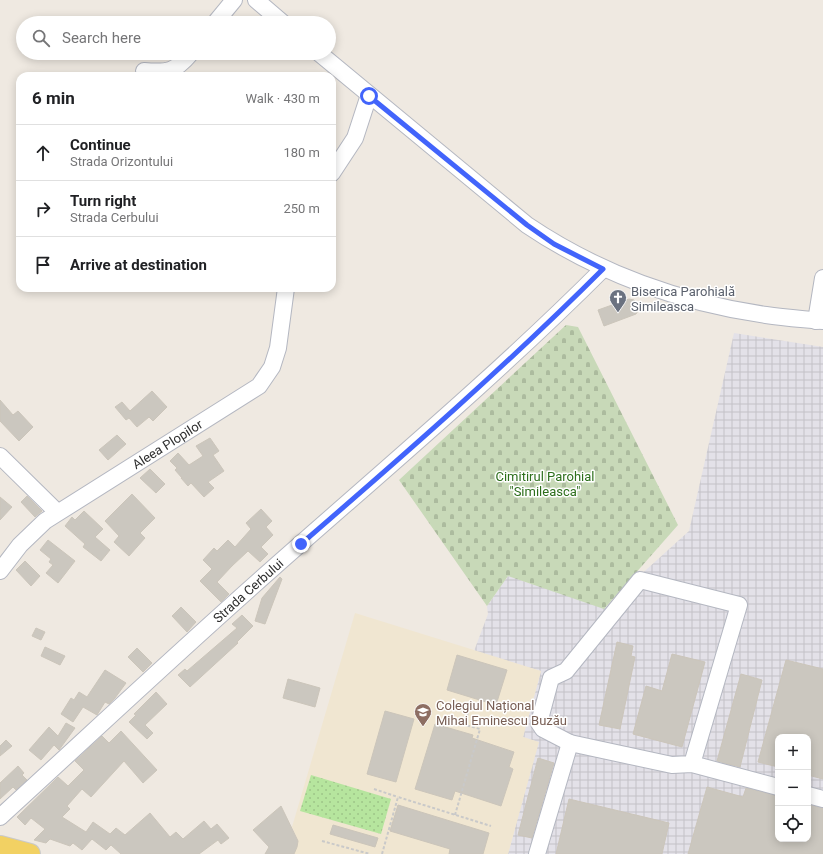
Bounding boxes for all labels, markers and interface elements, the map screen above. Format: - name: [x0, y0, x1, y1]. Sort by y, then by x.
- search box: [16, 16, 336, 60]
- icon: search: [30, 27, 52, 49]
- text: Search here: [62, 29, 141, 47]
- route start: [360, 87, 378, 105]
- text: 6 min: [32, 88, 75, 108]
- text: Walk · 430 m: [245, 91, 320, 106]
- text: Continue: [70, 136, 131, 154]
- icon: ahead: [32, 142, 54, 164]
- text: 180 m: [283, 145, 320, 160]
- text: Strada Orizontului: [70, 154, 173, 169]
- text: Turn right: [70, 192, 136, 210]
- icon: right: [32, 198, 54, 220]
- text: 250 m: [283, 201, 320, 216]
- text: Strada Cerbului: [70, 210, 159, 225]
- icon: arrive: [32, 254, 54, 276]
- text: Arrive at destination: [70, 256, 207, 274]
- place label: Biserica Parohială Simileasca: [631, 284, 735, 314]
- church icon: Biserica Parohială Simileasca: [608, 288, 628, 313]
- street label: Aleea Plopilor: [129, 416, 206, 472]
- park label: Cimitirul Parohial "Simileasca": [495, 469, 595, 499]
- route end: [292, 535, 310, 553]
- street label: Strada Cerbului: [210, 555, 286, 625]
- place label: Colegiul Național Mihai Eminescu Buzău: [436, 698, 567, 728]
- school or university icon: Colegiul Național Mihai Eminescu Buzău: [413, 702, 433, 727]
- map controls: [775, 734, 811, 842]
- button: +: [775, 734, 811, 770]
- button: −: [775, 770, 811, 806]
- button: locate: [775, 806, 811, 842]

